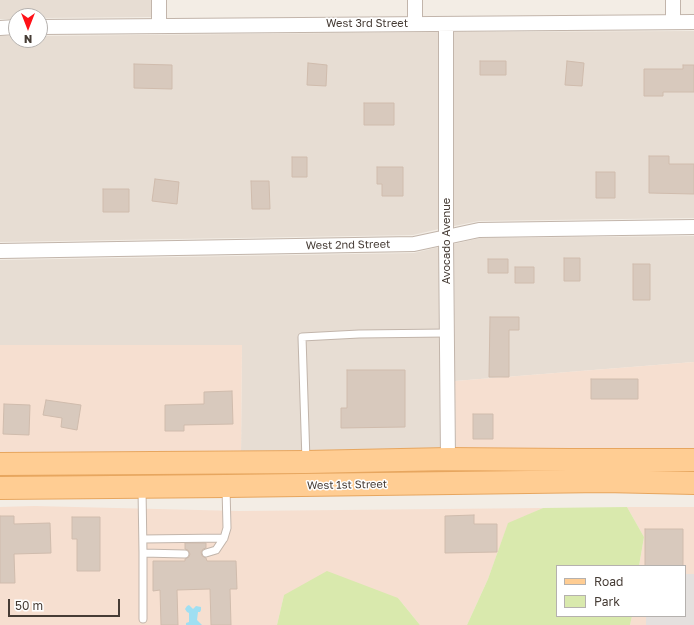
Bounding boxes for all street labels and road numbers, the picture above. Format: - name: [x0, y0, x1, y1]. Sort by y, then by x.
- street label: West 3rd Street: [326, 17, 408, 31]
- street label: Avocado Avenue: [440, 198, 454, 284]
- street label: West 2nd Street: [306, 238, 390, 252]
- street label: West 1st Street: [307, 478, 387, 492]

